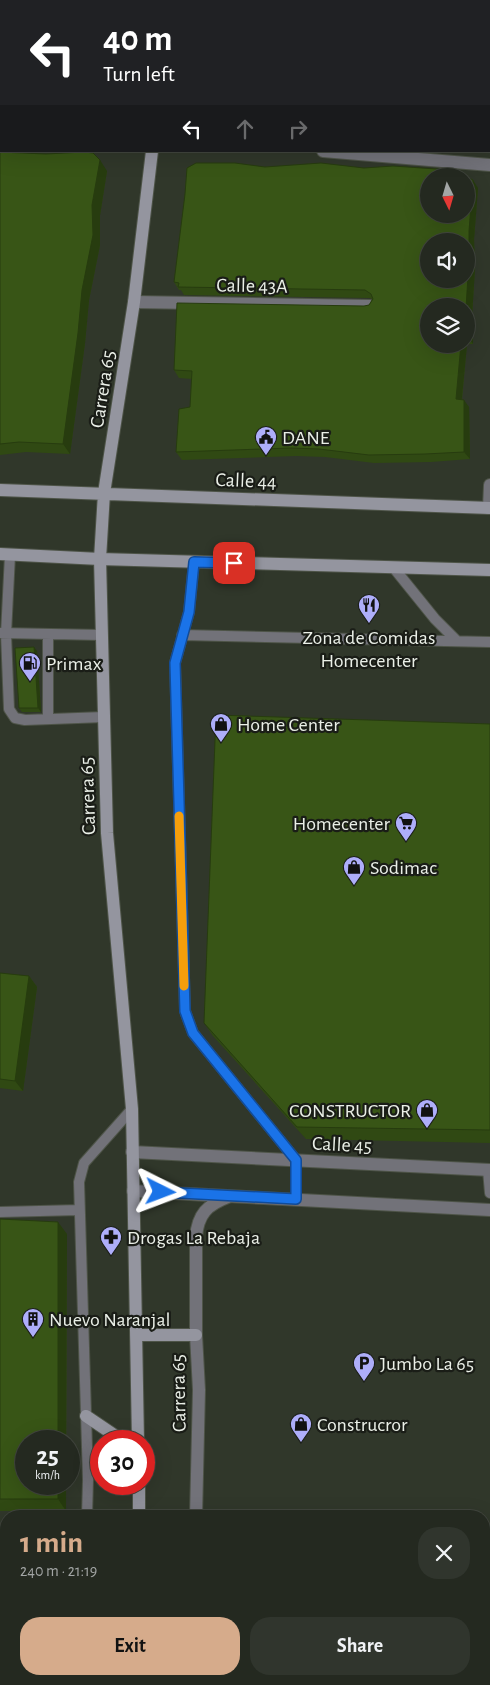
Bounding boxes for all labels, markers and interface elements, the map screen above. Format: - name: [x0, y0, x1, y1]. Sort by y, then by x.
- icon: left: [20, 20, 85, 85]
- text: 40 m: [103, 22, 172, 57]
- text: Turn left: [103, 63, 175, 85]
- icon: left: [178, 115, 206, 143]
- icon: ahead: [231, 115, 259, 143]
- icon: right: [284, 115, 312, 143]
- north arrow: [420, 168, 475, 222]
- map controls: [420, 168, 475, 353]
- button: sound: [420, 233, 475, 288]
- street label: Calle 43A: [216, 275, 288, 297]
- button: layers: [420, 298, 475, 353]
- street label: Carrera 65: [87, 349, 119, 429]
- public building icon: DANE: [254, 425, 278, 456]
- place label: DANE: [282, 428, 330, 448]
- street label: Calle 44: [215, 470, 277, 492]
- pin: [213, 542, 255, 584]
- icon: arrive: [220, 549, 248, 577]
- restaurant icon: Zona de Comidas Homecenter: [357, 593, 381, 624]
- place label: Zona de Comidas Homecenter: [303, 628, 435, 671]
- fuel station icon: Primax: [18, 651, 42, 682]
- place label: Primax: [46, 654, 102, 674]
- shop icon: Home Center: [209, 712, 233, 743]
- place label: Home Center: [237, 715, 340, 735]
- street label: Carrera 65: [77, 757, 99, 835]
- supermarket icon: Homecenter: [394, 811, 418, 842]
- place label: Homecenter: [293, 814, 391, 834]
- shop icon: Sodimac: [342, 855, 366, 886]
- place label: Sodimac: [370, 858, 437, 878]
- shop icon: CONSTRUCTOR: [415, 1098, 439, 1129]
- place label: CONSTRUCTOR: [289, 1101, 411, 1121]
- street label: Calle 45: [311, 1133, 372, 1157]
- position arrow: [134, 1165, 186, 1217]
- pharmacy icon: Drogas La Rebaja: [99, 1225, 123, 1256]
- place label: Drogas La Rebaja: [127, 1228, 260, 1248]
- building icon: Nuevo Naranjal: [21, 1307, 45, 1338]
- place label: Nuevo Naranjal: [49, 1310, 171, 1330]
- parking icon: Jumbo La 65: [352, 1351, 376, 1382]
- street label: Carrera 65: [168, 1354, 190, 1432]
- place label: Jumbo La 65: [380, 1354, 474, 1374]
- shop icon: Construcror: [289, 1412, 313, 1443]
- place label: Construcror: [317, 1415, 408, 1435]
- speed limit sign: 30: [90, 1430, 155, 1495]
- text: 25: [36, 1444, 59, 1469]
- text: km/h: [35, 1469, 60, 1481]
- button: close: [418, 1527, 470, 1579]
- text: 1 min: [20, 1528, 83, 1558]
- text: 240 m · 21:19: [20, 1563, 97, 1579]
- button: Exit: [20, 1617, 240, 1675]
- button: Share: [250, 1617, 470, 1675]

